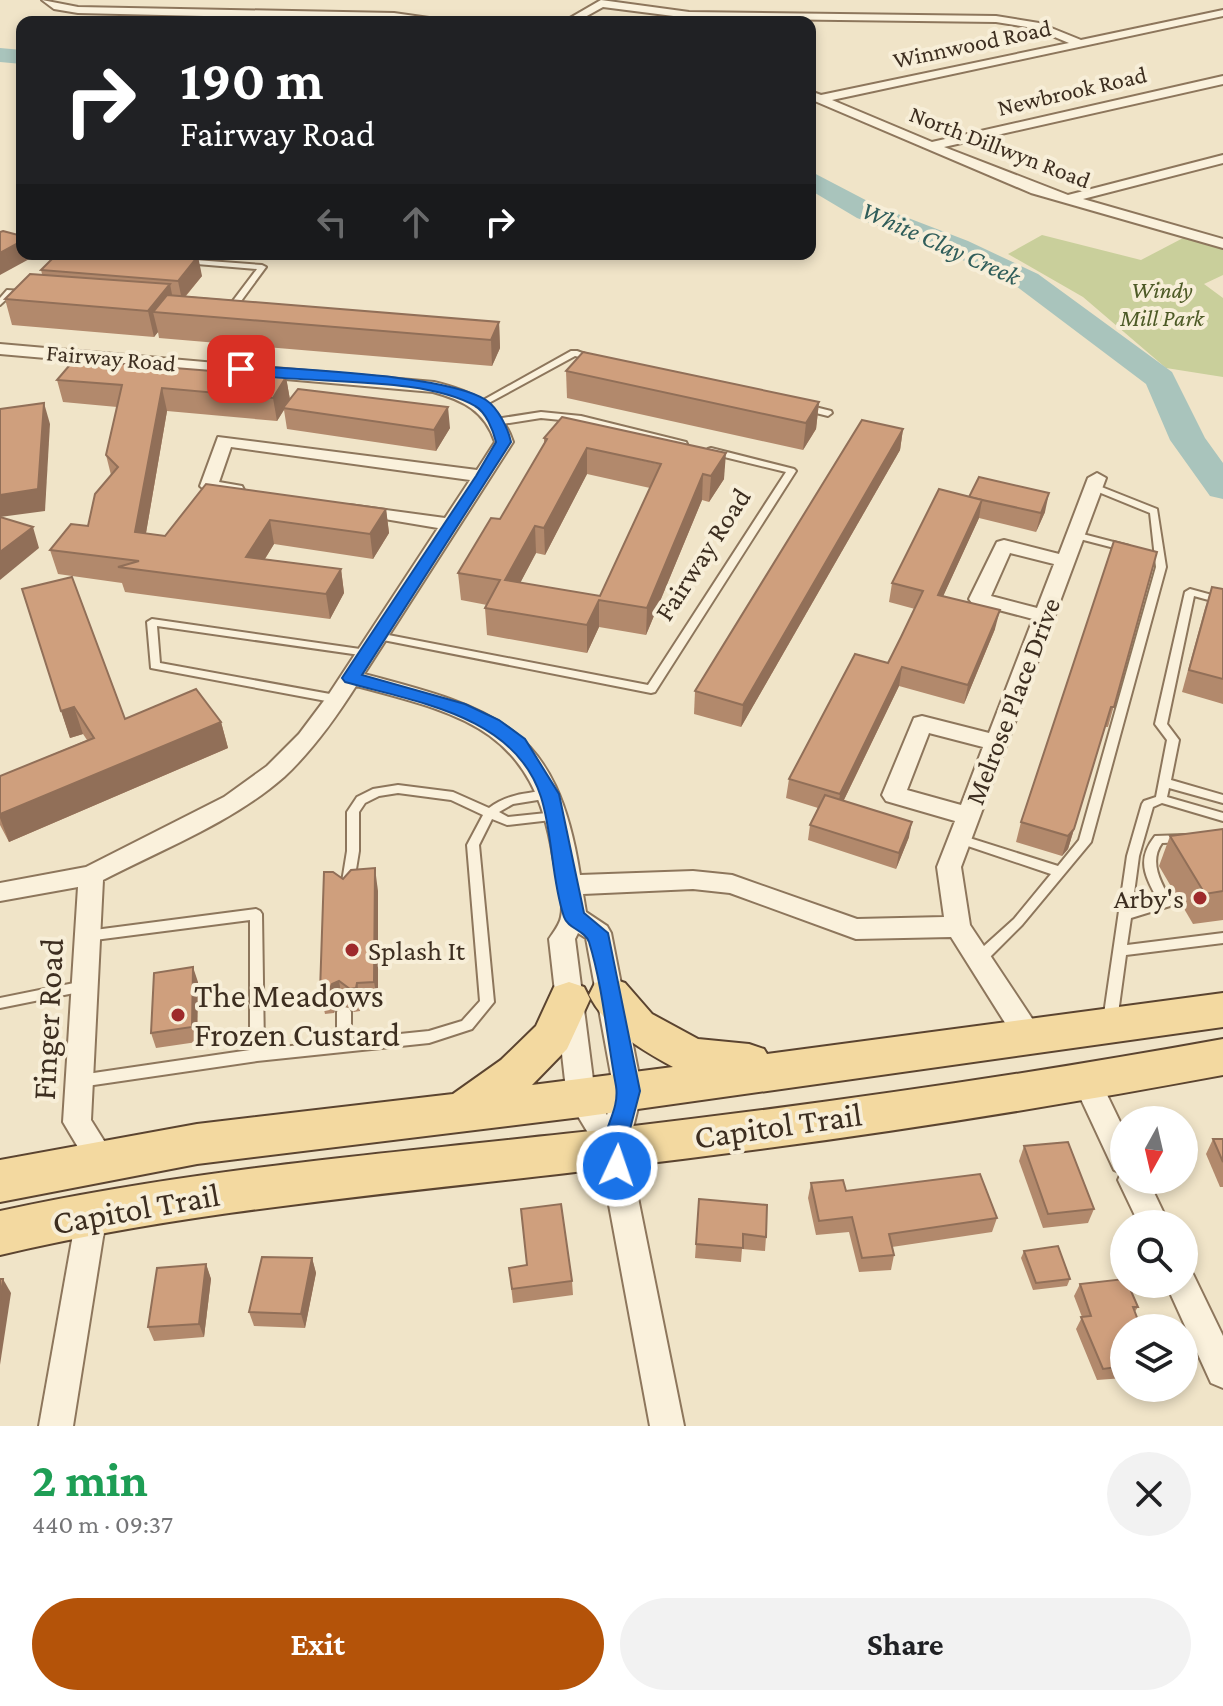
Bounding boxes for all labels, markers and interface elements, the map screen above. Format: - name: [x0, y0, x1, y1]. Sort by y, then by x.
- street label: Winnwood Road: [890, 14, 1054, 73]
- icon: right: [48, 48, 152, 152]
- text: 190 m: [180, 49, 324, 111]
- street label: Newbrook Road: [995, 60, 1150, 121]
- street label: North Dillwyn Road: [906, 100, 1095, 194]
- text: Fairway Road: [180, 114, 375, 154]
- water label: White Clay Creek: [857, 196, 1026, 292]
- icon: left: [310, 200, 354, 244]
- icon: ahead: [394, 200, 438, 244]
- icon: right: [478, 200, 522, 244]
- park label: Windy Mill Park: [1119, 276, 1206, 331]
- pin: [207, 335, 275, 403]
- street label: Fairway Road: [45, 338, 177, 377]
- icon: arrive: [219, 347, 263, 391]
- street label: Fairway Road: [648, 482, 757, 626]
- street label: Melrose Place Drive: [959, 593, 1066, 809]
- place label: Arby's: [1114, 883, 1184, 914]
- marker: Arby's: [1191, 889, 1209, 907]
- place label: Splash It: [368, 935, 466, 966]
- street label: Finger Road: [25, 937, 71, 1101]
- marker: Splash It: [343, 941, 361, 959]
- place label: The Meadows Frozen Custard: [194, 977, 400, 1053]
- marker: The Meadows Frozen Custard: [169, 1006, 187, 1024]
- street label: Capitol Trail: [692, 1095, 865, 1157]
- north arrow: [1110, 1106, 1198, 1194]
- map controls: [1110, 1106, 1198, 1402]
- position arrow: [575, 1124, 659, 1208]
- street label: Capitol Trail: [50, 1176, 223, 1242]
- button: search: [1110, 1210, 1198, 1298]
- button: layers: [1110, 1314, 1198, 1402]
- button: close: [1107, 1452, 1191, 1536]
- text: 2 min: [32, 1453, 148, 1506]
- text: 440 m · 09:37: [32, 1510, 173, 1539]
- button: Exit: [32, 1598, 604, 1690]
- button: Share: [620, 1598, 1191, 1690]

